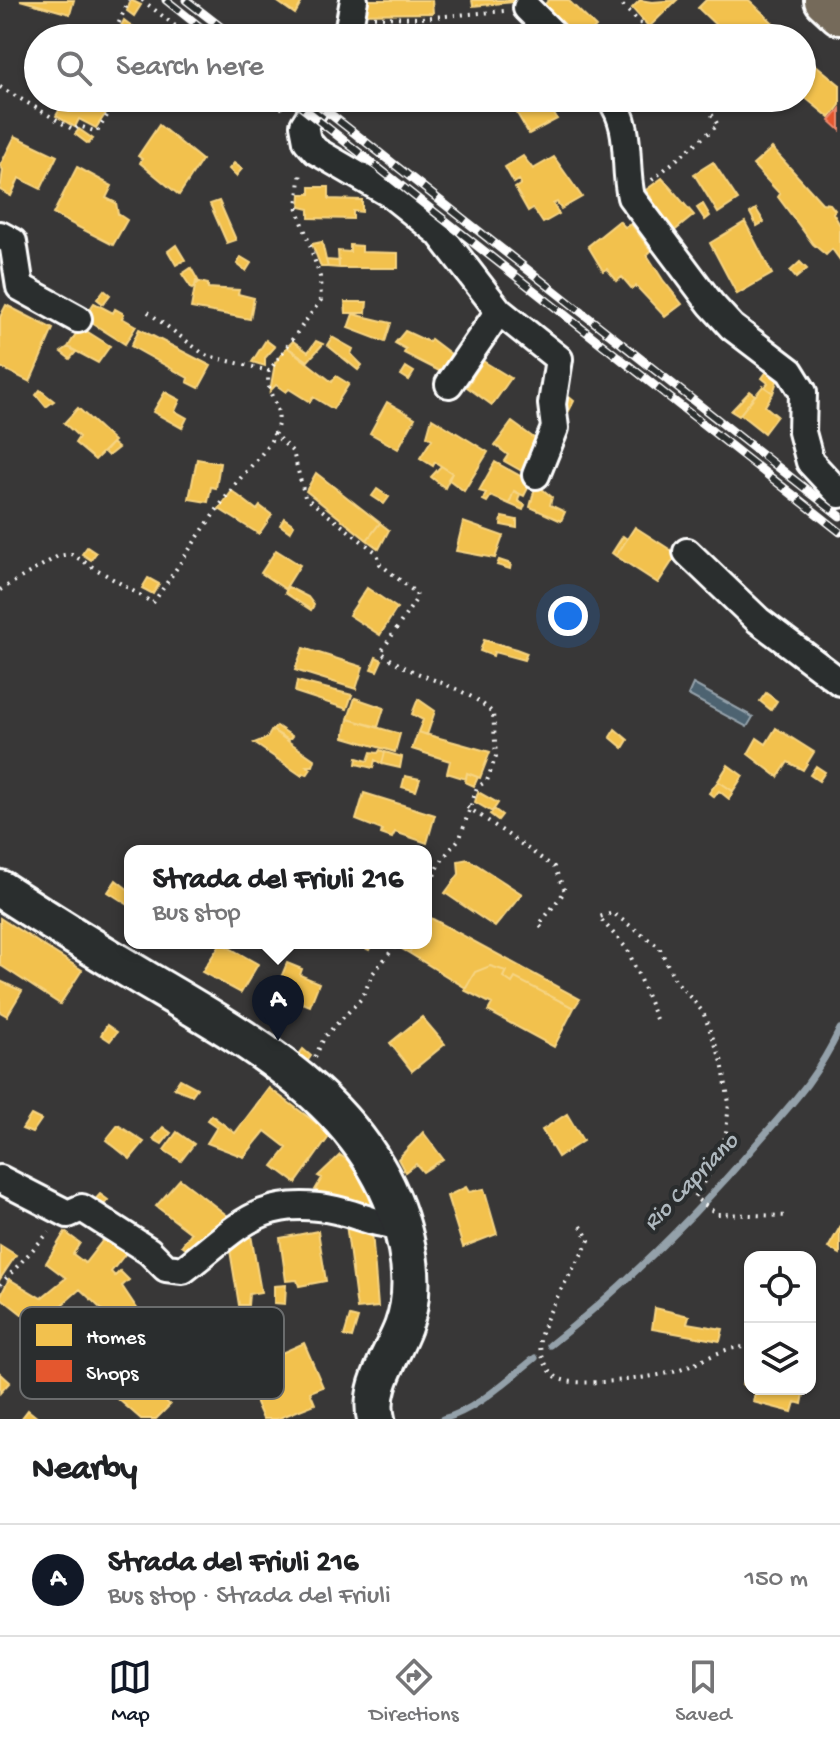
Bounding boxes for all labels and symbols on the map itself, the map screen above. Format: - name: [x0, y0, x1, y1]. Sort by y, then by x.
- your location: [548, 596, 588, 636]
- pin: A: [252, 975, 304, 1041]
- water label: Rio Capriano: [638, 1127, 747, 1238]
- legend: [20, 1307, 284, 1399]
- text: Homes: [86, 1326, 146, 1352]
- text: Shops: [86, 1362, 139, 1388]

